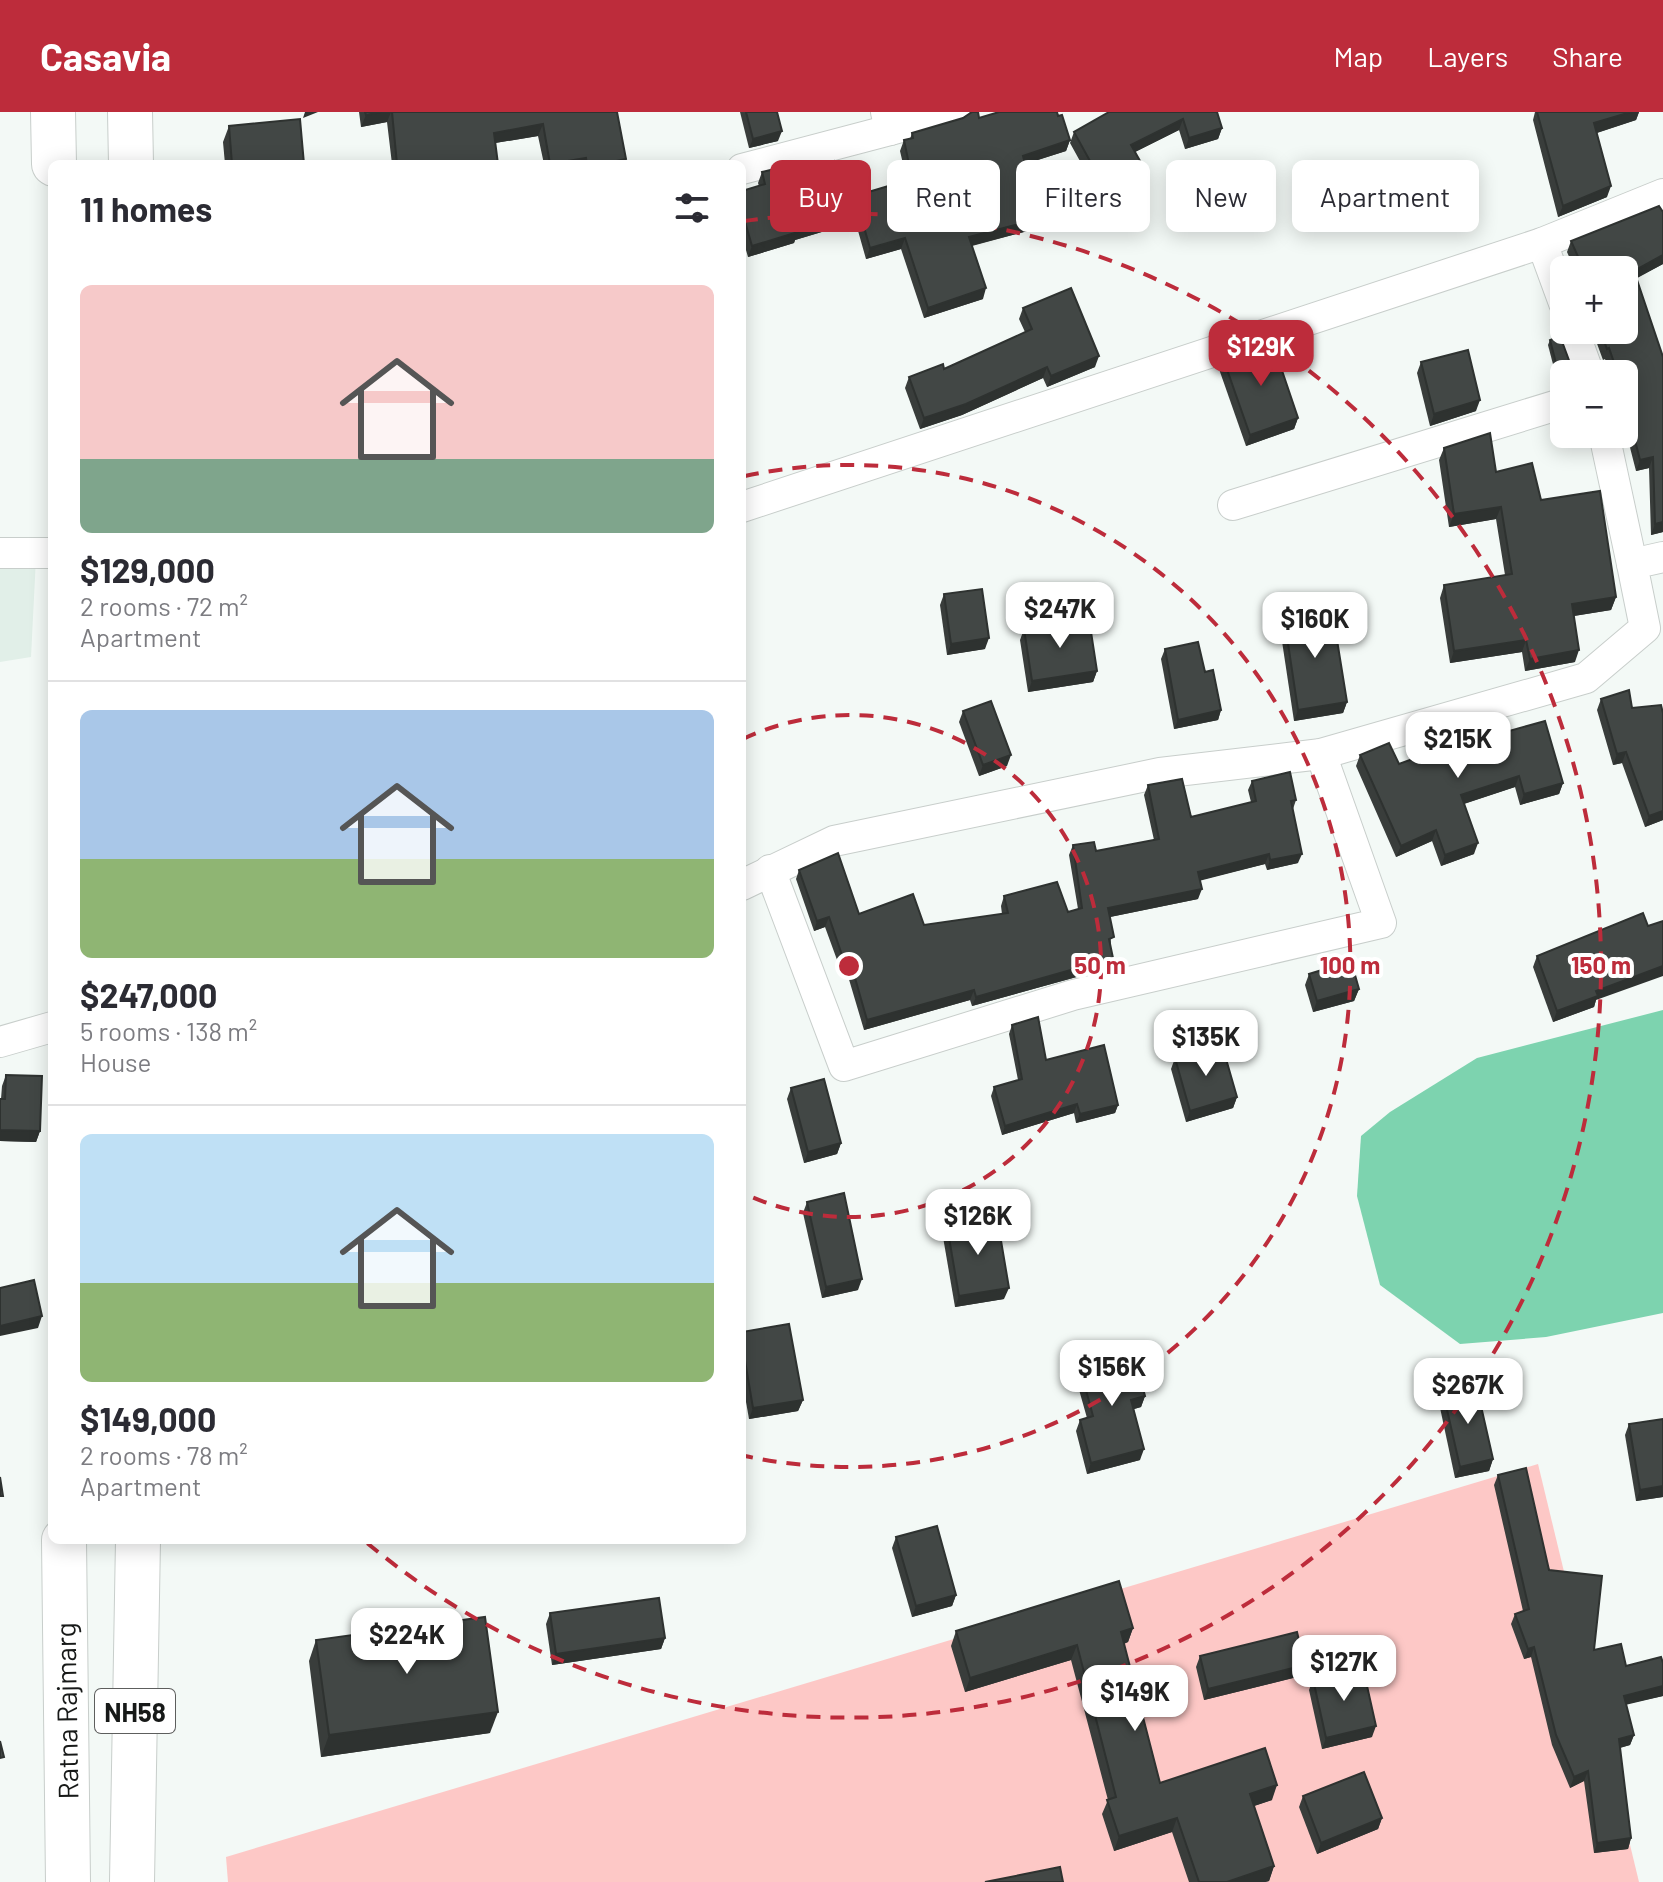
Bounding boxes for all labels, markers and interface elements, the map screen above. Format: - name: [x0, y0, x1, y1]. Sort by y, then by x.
- text: Casavia: [40, 33, 171, 79]
- text: Map: [1333, 39, 1383, 73]
- text: Layers: [1427, 39, 1508, 73]
- text: Share: [1552, 39, 1623, 73]
- chip: Buy: [770, 160, 871, 232]
- chip: Rent: [887, 160, 1000, 232]
- chip: Filters: [1016, 160, 1150, 232]
- chip: New: [1166, 160, 1276, 232]
- chip: Apartment: [1292, 160, 1479, 232]
- icon: filters: [670, 186, 714, 230]
- text: 11 homes: [80, 188, 212, 229]
- map controls: [1550, 256, 1638, 448]
- button: +: [1550, 256, 1638, 344]
- pin: $129K: [1205, 320, 1317, 388]
- text: $129K: [1227, 330, 1295, 361]
- icon: home: [325, 337, 469, 481]
- button: −: [1550, 360, 1638, 448]
- text: $129,000: [80, 549, 215, 590]
- pin: $247K: [1004, 582, 1116, 650]
- text: 2 rooms · 72 m²: [80, 590, 248, 621]
- text: $247K: [1024, 592, 1096, 623]
- pin: $160K: [1259, 592, 1371, 660]
- text: $160K: [1280, 602, 1350, 633]
- text: Apartment: [80, 621, 201, 652]
- pin: $215K: [1402, 712, 1514, 780]
- text: $215K: [1424, 722, 1492, 753]
- icon: home: [325, 762, 469, 906]
- text: 50 m: [1074, 950, 1126, 979]
- text: 100 m: [1320, 950, 1380, 979]
- text: 150 m: [1571, 950, 1631, 979]
- centre of rings: [835, 952, 863, 980]
- text: $247,000: [80, 974, 218, 1015]
- pin: $135K: [1150, 1010, 1262, 1078]
- text: 5 rooms · 138 m²: [80, 1015, 257, 1046]
- text: $135K: [1172, 1020, 1240, 1051]
- text: House: [80, 1046, 151, 1077]
- icon: home: [325, 1186, 469, 1330]
- pin: $126K: [922, 1189, 1034, 1257]
- text: $126K: [944, 1199, 1012, 1230]
- pin: $156K: [1056, 1340, 1168, 1408]
- text: $156K: [1078, 1350, 1146, 1381]
- pin: $267K: [1412, 1358, 1524, 1426]
- text: $267K: [1432, 1368, 1504, 1399]
- text: $149,000: [80, 1398, 216, 1439]
- text: 2 rooms · 78 m²: [80, 1439, 248, 1470]
- text: Apartment: [80, 1470, 201, 1501]
- pin: $224K: [351, 1608, 463, 1676]
- text: $224K: [369, 1618, 445, 1649]
- street label: Ratna Rajmarg: [47, 1622, 85, 1800]
- pin: $127K: [1288, 1635, 1400, 1703]
- text: $127K: [1310, 1645, 1378, 1676]
- pin: $149K: [1079, 1665, 1191, 1733]
- text: $149K: [1100, 1675, 1170, 1706]
- road number: NH58: [95, 1689, 175, 1733]

